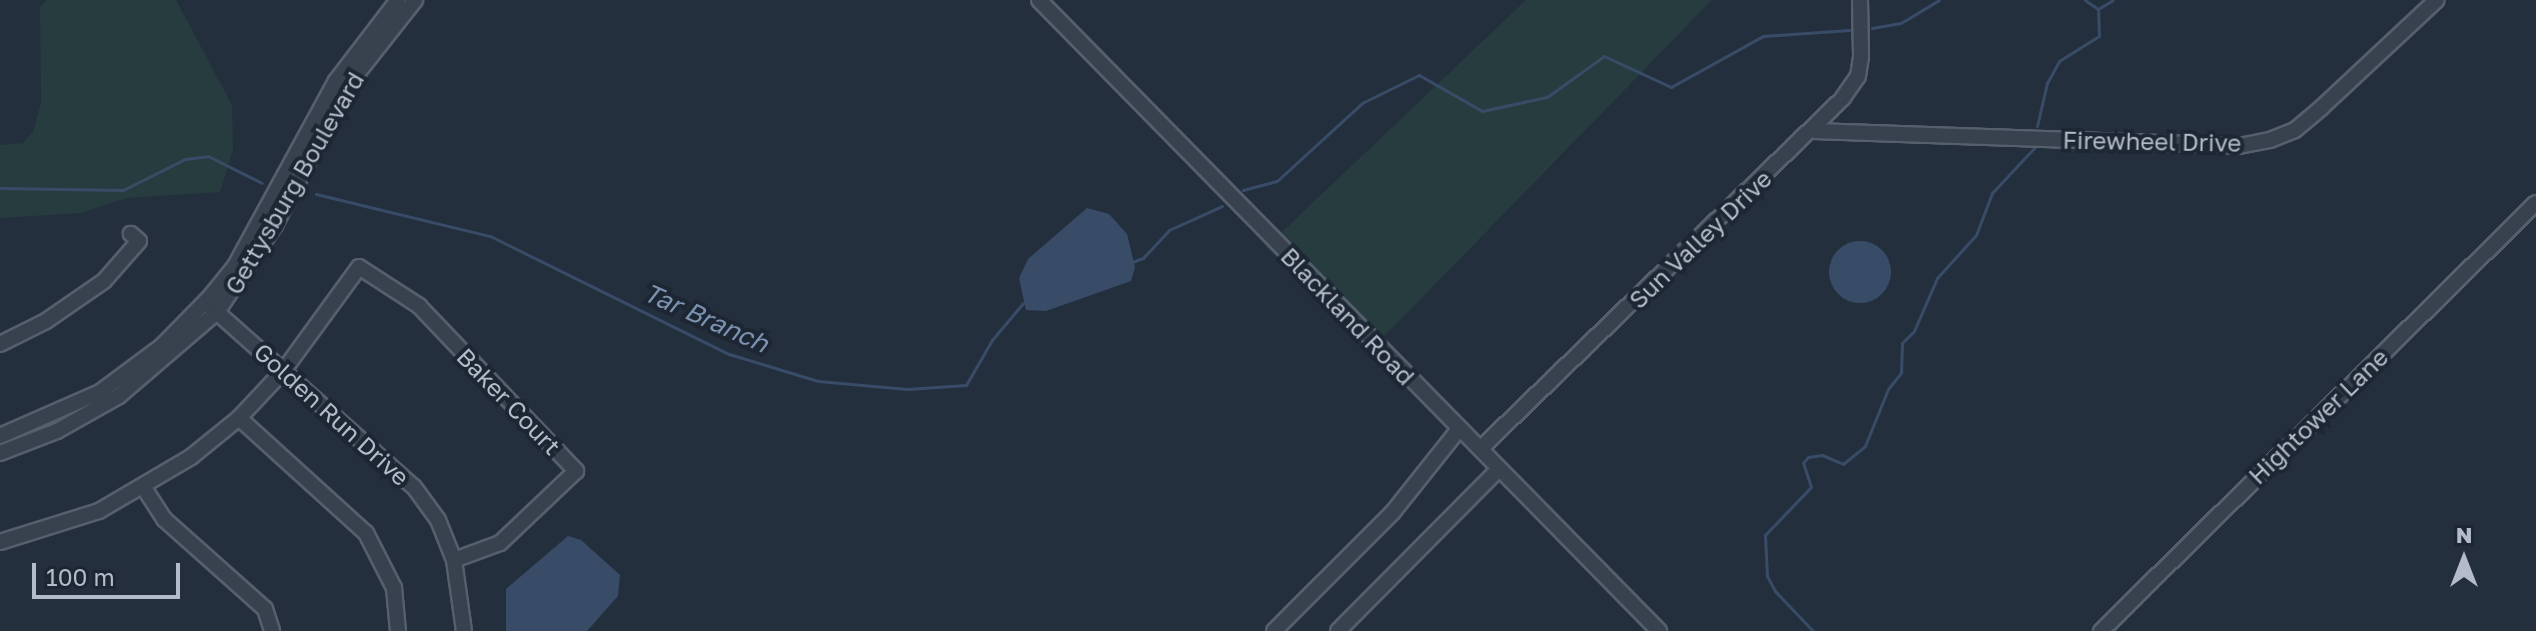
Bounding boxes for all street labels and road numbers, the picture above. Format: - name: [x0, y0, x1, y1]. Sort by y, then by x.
- street label: Gettysburg Boulevard: [219, 67, 369, 299]
- street label: Firewheel Drive: [2062, 125, 2242, 157]
- street label: Sun Valley Drive: [1623, 164, 1777, 314]
- street label: Blackland Road: [1275, 241, 1421, 391]
- street label: Golden Run Drive: [248, 337, 416, 491]
- street label: Baker Court: [451, 342, 567, 460]
- street label: Hightower Lane: [2242, 342, 2394, 490]

